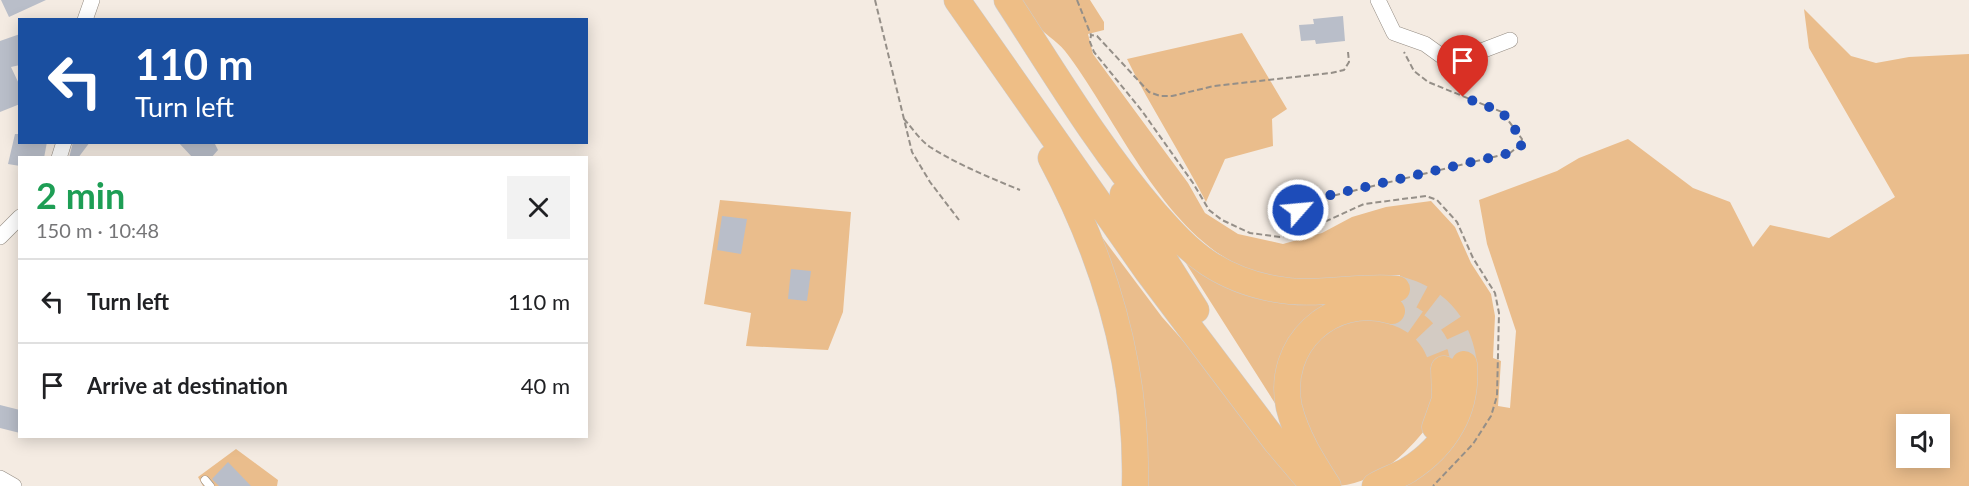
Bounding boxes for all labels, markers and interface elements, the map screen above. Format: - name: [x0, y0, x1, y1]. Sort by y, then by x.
- pin: [1437, 35, 1488, 97]
- text: 110 m: [135, 39, 253, 89]
- icon: left: [36, 42, 114, 120]
- icon: arrive: [1446, 44, 1479, 77]
- text: Turn left: [135, 90, 234, 123]
- text: 2 min: [36, 173, 125, 217]
- button: close: [507, 176, 570, 239]
- position arrow: [1266, 178, 1330, 242]
- text: 150 m · 10:48: [36, 218, 159, 242]
- icon: left: [36, 285, 69, 318]
- text: Turn left: [87, 288, 169, 315]
- text: 110 m: [508, 288, 570, 315]
- icon: arrive: [36, 369, 69, 402]
- text: Arrive at destination: [87, 372, 288, 399]
- text: 40 m: [521, 372, 570, 399]
- map controls: [1896, 414, 1950, 468]
- button: sound: [1896, 414, 1950, 468]

